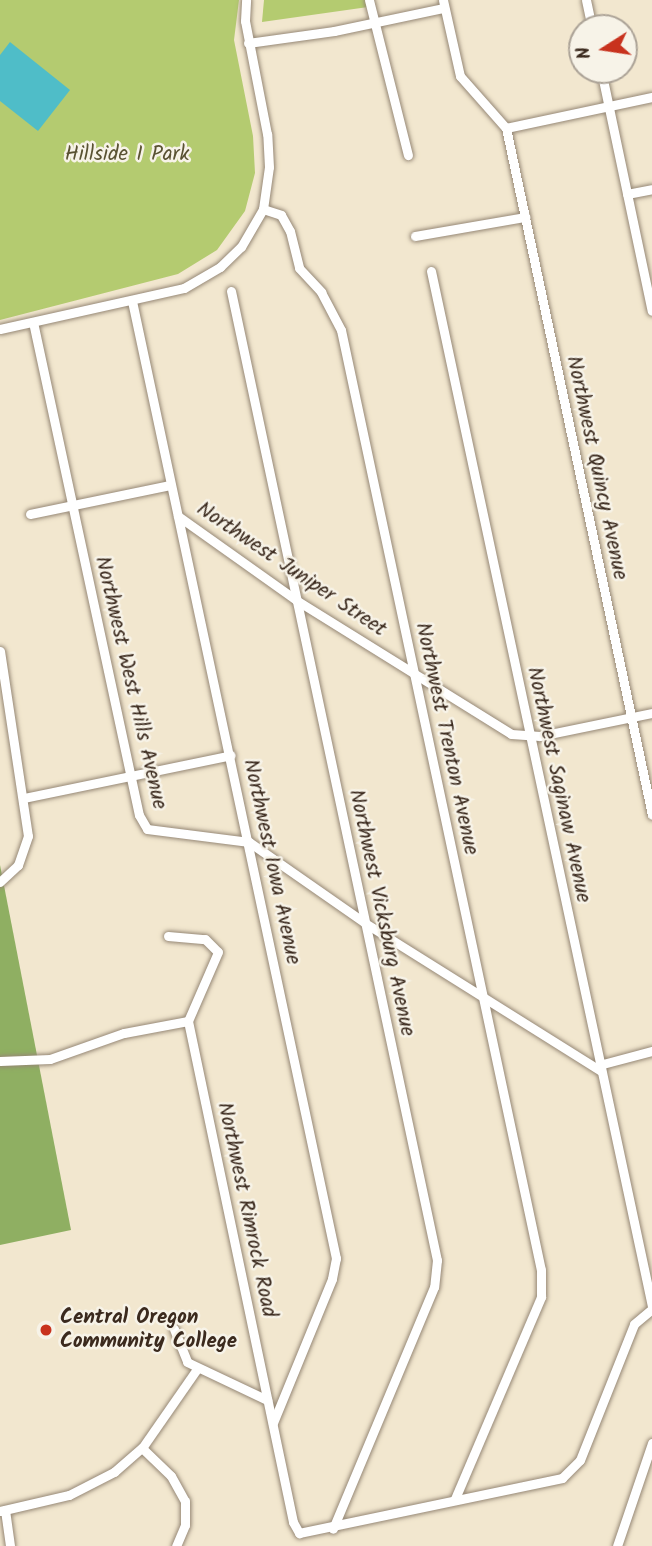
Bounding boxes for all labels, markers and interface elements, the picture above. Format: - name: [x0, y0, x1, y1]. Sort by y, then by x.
- north arrow: [568, 14, 638, 84]
- text: N: [568, 44, 600, 62]
- park label: Hillside I Park: [65, 142, 189, 168]
- street label: Northwest Quincy Avenue: [560, 354, 632, 582]
- street label: Northwest Juniper Street: [191, 497, 391, 643]
- street label: Northwest West Hills Avenue: [89, 554, 171, 812]
- street label: Northwest Trenton Avenue: [409, 620, 483, 858]
- street label: Northwest Saginaw Avenue: [521, 665, 595, 905]
- street label: Northwest Iowa Avenue: [237, 757, 305, 967]
- street label: Northwest Vicksburg Avenue: [343, 787, 419, 1039]
- street label: Northwest Rimrock Road: [211, 1100, 281, 1320]
- place label: Central Oregon Community College: [60, 1305, 237, 1355]
- marker: Central Oregon Community College: [38, 1322, 54, 1338]

